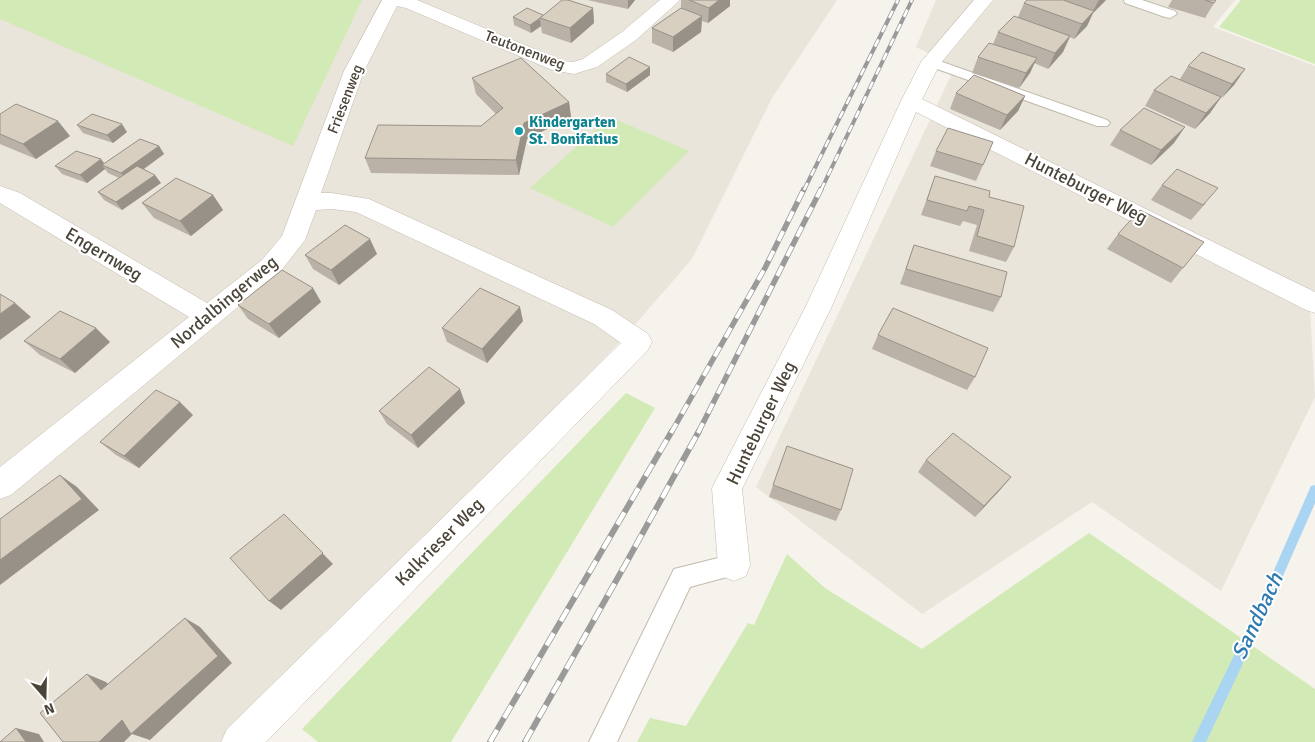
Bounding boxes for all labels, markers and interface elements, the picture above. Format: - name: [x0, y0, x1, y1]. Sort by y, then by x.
- street label: Teutonenweg: [482, 26, 568, 74]
- street label: Friesenweg: [324, 62, 366, 136]
- place label: Kindergarten St. Bonifatius: [529, 113, 619, 148]
- marker: Kindergarten St. Bonifatius: [513, 125, 525, 137]
- street label: Hunteburger Weg: [1021, 148, 1151, 228]
- street label: Engernweg: [61, 222, 147, 286]
- street label: Nordalbingerweg: [166, 251, 282, 353]
- street label: Hunteburger Weg: [722, 358, 800, 488]
- street label: Kalkrieser Weg: [390, 493, 488, 591]
- water label: Sandbach: [1225, 568, 1289, 663]
- north arrow: [20, 672, 70, 722]
- text: N: [42, 699, 57, 718]

